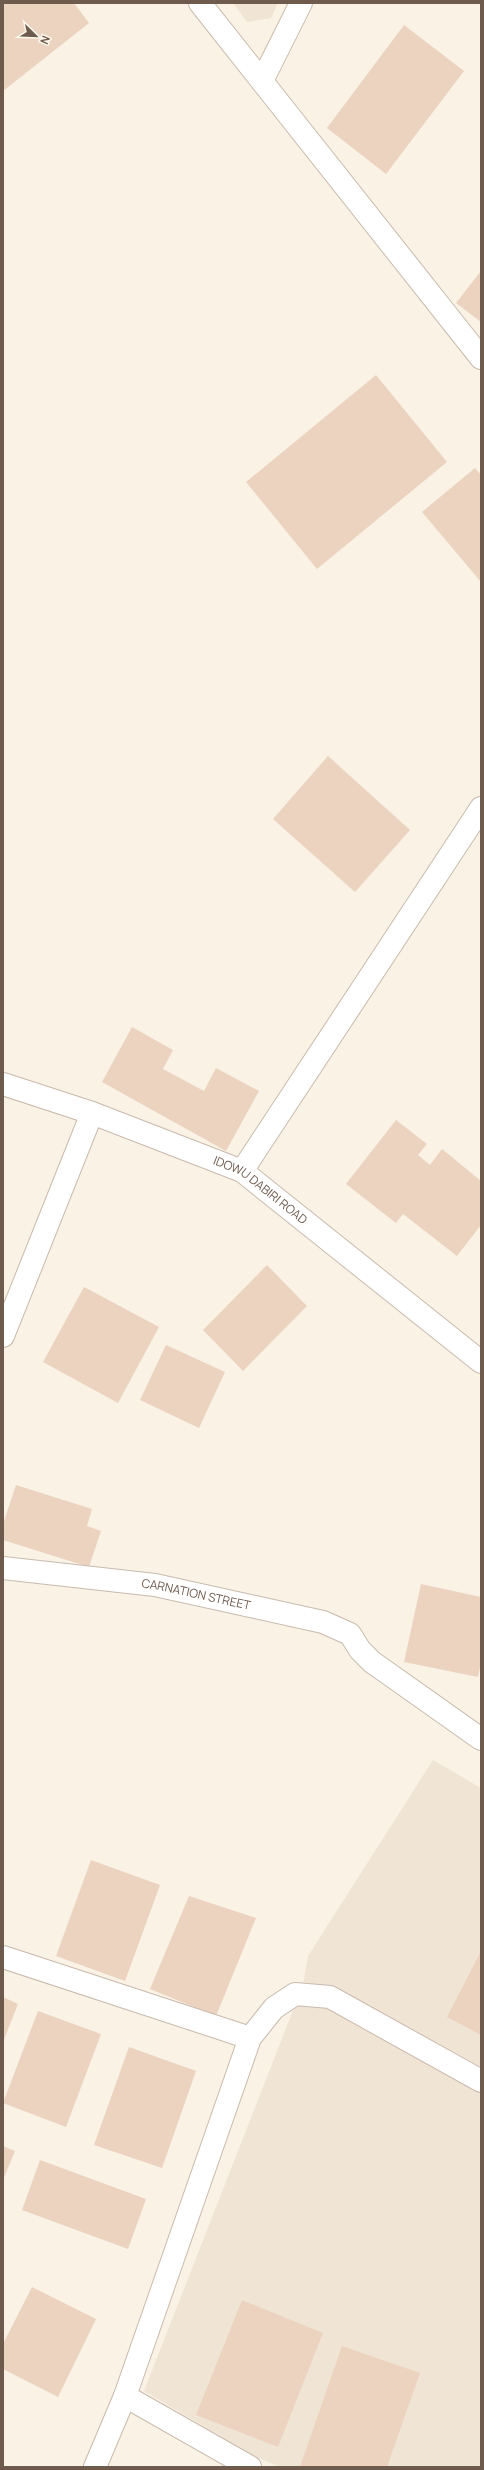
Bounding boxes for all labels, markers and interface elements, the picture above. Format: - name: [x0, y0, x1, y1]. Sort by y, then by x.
- north arrow: [16, 16, 56, 56]
- text: N: [37, 34, 54, 47]
- street label: IDOWU DABIRI ROAD: [211, 1152, 311, 1228]
- street label: CARNATION STREET: [141, 1575, 253, 1614]

